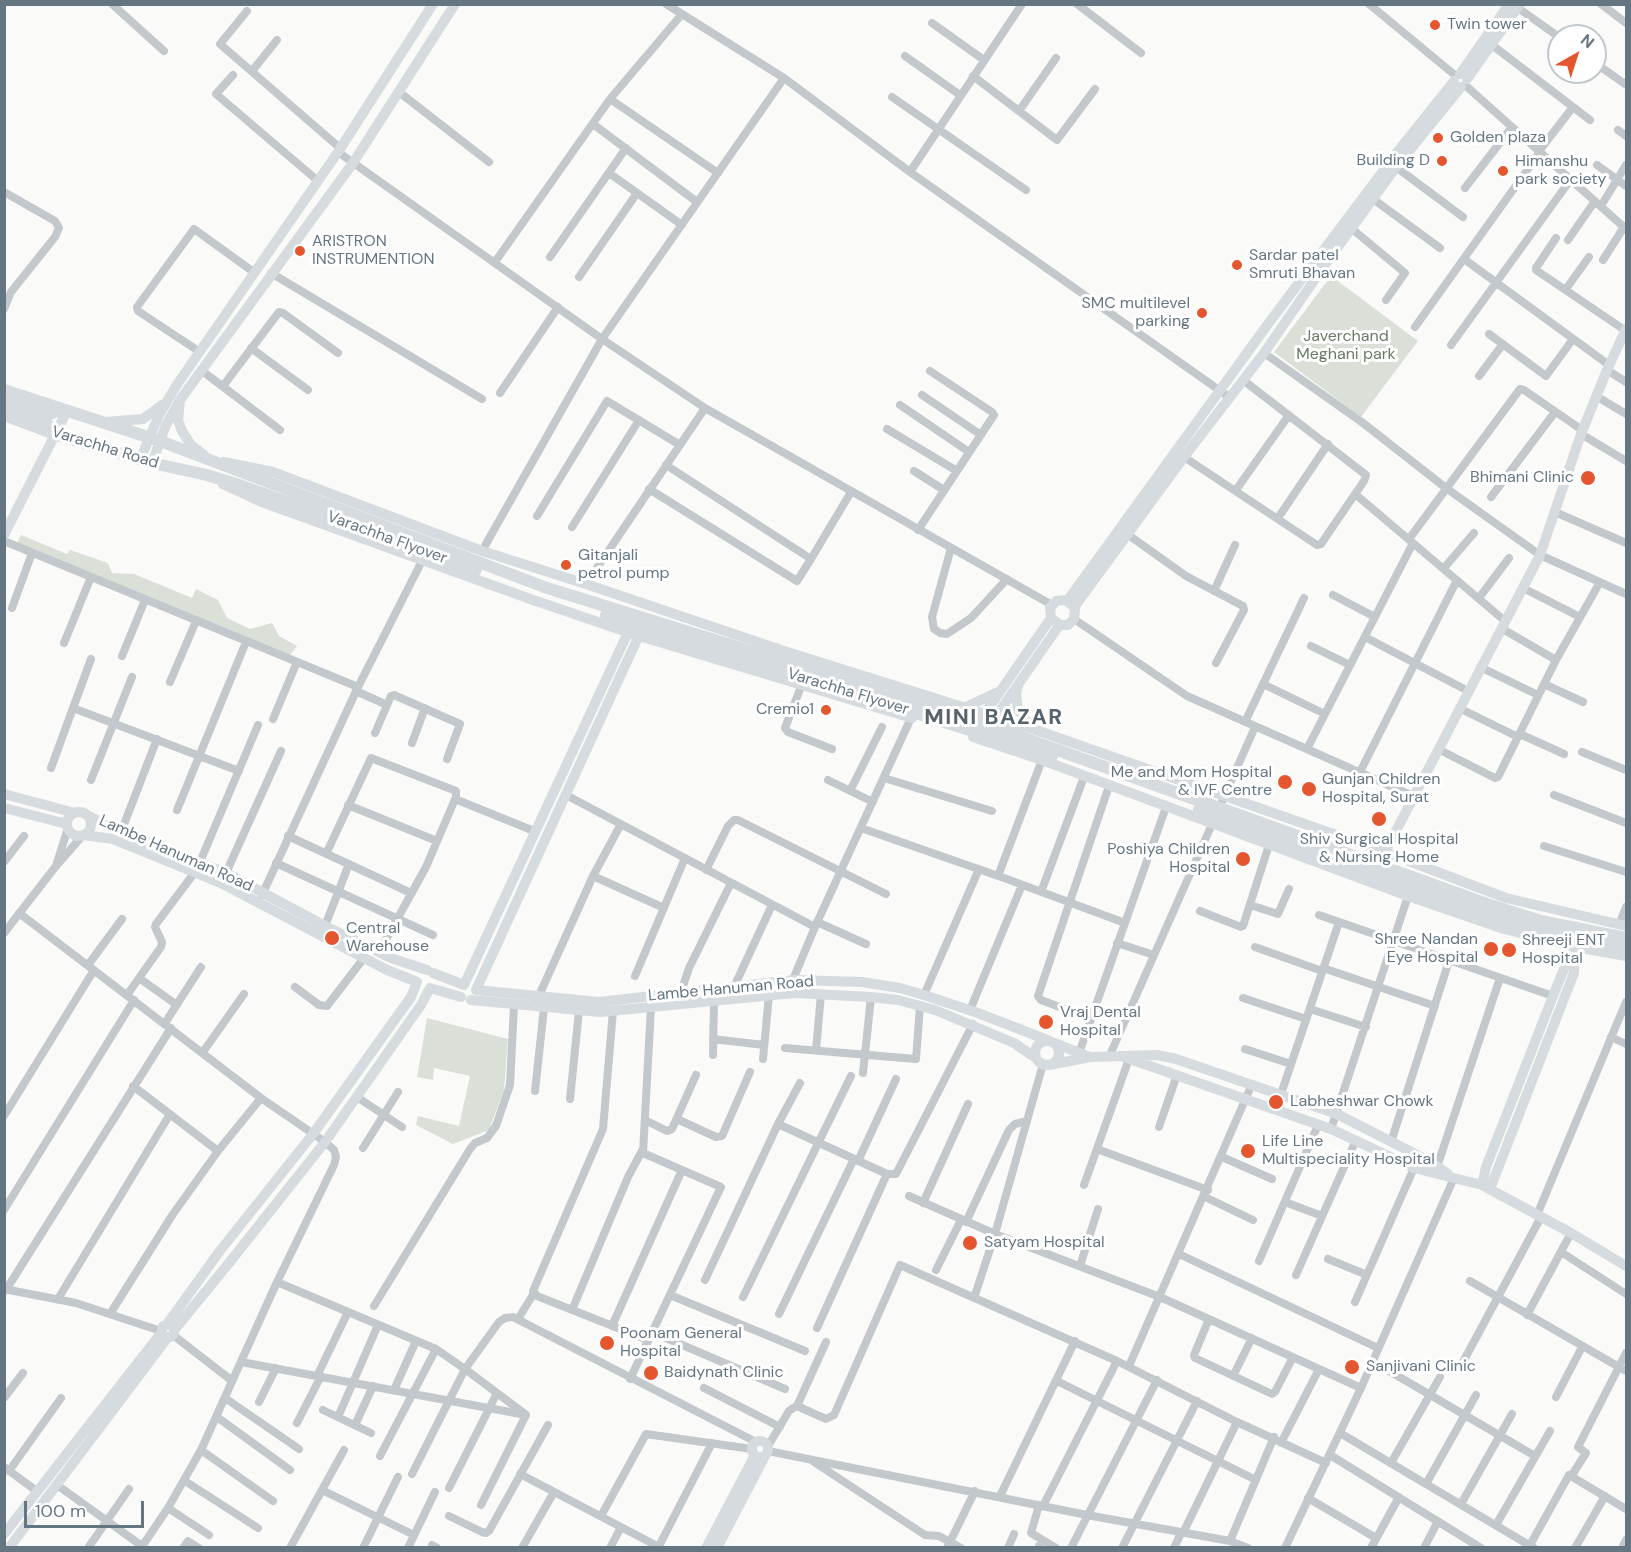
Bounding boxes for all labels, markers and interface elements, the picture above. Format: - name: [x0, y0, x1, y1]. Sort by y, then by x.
- place label: Twin tower: [1447, 15, 1527, 35]
- marker: Twin tower: [1428, 18, 1442, 32]
- north arrow: [1547, 24, 1607, 84]
- text: N: [1576, 29, 1599, 53]
- place label: Golden plaza: [1450, 128, 1546, 148]
- marker: Golden plaza: [1431, 131, 1445, 145]
- place label: Building D: [1357, 151, 1430, 171]
- place label: Himanshu park society: [1515, 152, 1606, 190]
- marker: Building D: [1435, 154, 1449, 168]
- marker: Himanshu park society: [1496, 164, 1510, 178]
- place label: ARISTRON INSTRUMENTION: [312, 232, 434, 270]
- marker: ARISTRON INSTRUMENTION: [293, 244, 307, 258]
- place label: Sardar patel Smruti Bhavan: [1249, 246, 1355, 284]
- marker: Sardar patel Smruti Bhavan: [1230, 258, 1244, 272]
- place label: SMC multilevel parking: [1081, 294, 1190, 332]
- marker: SMC multilevel parking: [1195, 306, 1209, 320]
- park label: Javerchand Meghani park: [1296, 327, 1396, 365]
- street label: Varachha Road: [49, 423, 161, 473]
- place label: Bhimani Clinic: [1470, 468, 1574, 488]
- marker: Bhimani Clinic: [1579, 469, 1597, 487]
- street label: Varachha Flyover: [324, 507, 450, 569]
- place label: Gitanjali petrol pump: [578, 546, 669, 584]
- marker: Gitanjali petrol pump: [559, 558, 573, 572]
- street label: Varachha Flyover: [785, 664, 911, 720]
- place label: Cremio1: [756, 700, 814, 720]
- marker: Cremio1: [819, 703, 833, 717]
- district label: MINI BAZAR: [924, 705, 1064, 731]
- place label: Me and Mom Hospital & IVF Centre: [1111, 763, 1272, 801]
- place label: Gunjan Children Hospital, Surat: [1322, 770, 1441, 808]
- marker: Me and Mom Hospital & IVF Centre: [1276, 773, 1294, 791]
- marker: Gunjan Children Hospital, Surat: [1300, 780, 1318, 798]
- marker: Shiv Surgical Hospital & Nursing Home: [1370, 810, 1388, 828]
- street label: Lambe Hanuman Road: [96, 811, 256, 897]
- place label: Shiv Surgical Hospital & Nursing Home: [1300, 830, 1458, 868]
- place label: Poshiya Children Hospital: [1107, 840, 1230, 878]
- marker: Poshiya Children Hospital: [1234, 850, 1252, 868]
- place label: Central Warehouse: [346, 919, 429, 957]
- marker: Central Warehouse: [323, 929, 341, 947]
- place label: Shree Nandan Eye Hospital: [1375, 930, 1478, 968]
- place label: Shreeji ENT Hospital: [1522, 931, 1605, 969]
- marker: Shree Nandan Eye Hospital: [1482, 940, 1500, 958]
- marker: Shreeji ENT Hospital: [1500, 941, 1518, 959]
- street label: Lambe Hanuman Road: [647, 972, 815, 1006]
- place label: Vraj Dental Hospital: [1060, 1003, 1141, 1041]
- marker: Vraj Dental Hospital: [1037, 1013, 1055, 1031]
- place label: Labheshwar Chowk: [1290, 1092, 1434, 1112]
- marker: Labheshwar Chowk: [1267, 1093, 1285, 1111]
- place label: Life Line Multispeciality Hospital: [1262, 1132, 1435, 1170]
- marker: Life Line Multispeciality Hospital: [1239, 1142, 1257, 1160]
- place label: Satyam Hospital: [984, 1233, 1104, 1253]
- marker: Satyam Hospital: [961, 1234, 979, 1252]
- place label: Poonam General Hospital: [620, 1324, 742, 1362]
- marker: Poonam General Hospital: [598, 1334, 616, 1352]
- place label: Sanjivani Clinic: [1366, 1357, 1476, 1377]
- marker: Sanjivani Clinic: [1343, 1358, 1361, 1376]
- place label: Baidynath Clinic: [664, 1363, 784, 1383]
- marker: Baidynath Clinic: [642, 1364, 660, 1382]
- scale bar: [27, 1489, 147, 1527]
- text: 100 m: [35, 1499, 86, 1523]

